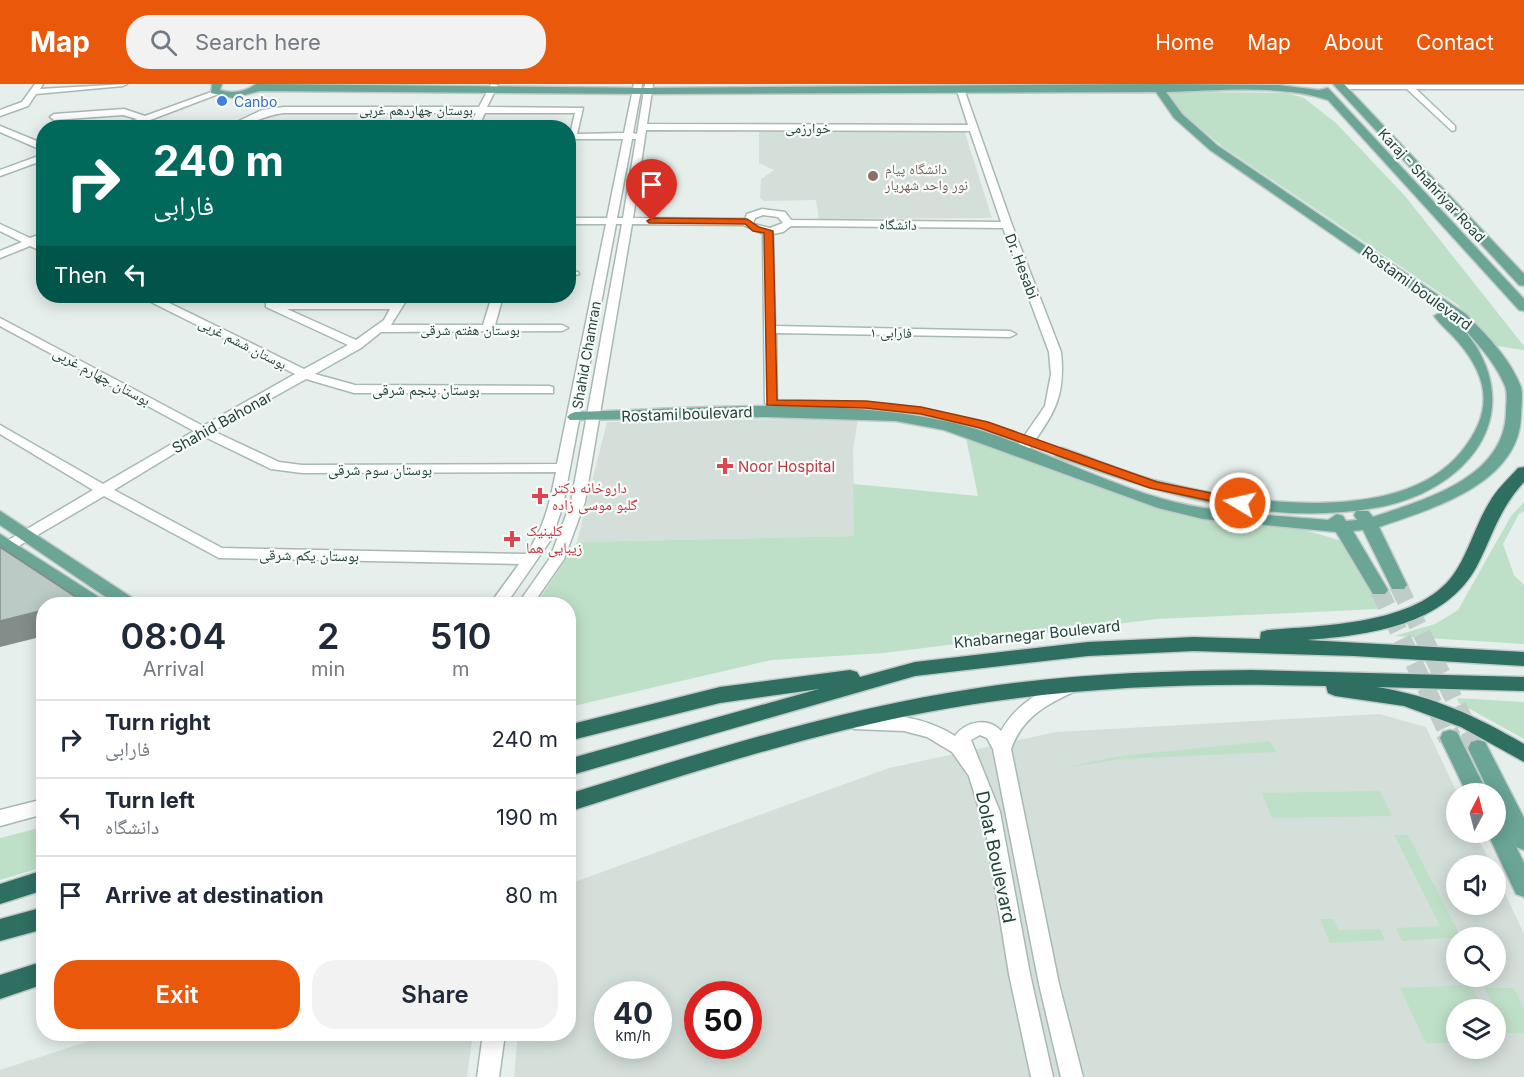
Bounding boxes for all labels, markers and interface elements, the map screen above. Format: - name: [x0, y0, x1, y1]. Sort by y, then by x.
- search box: [126, 15, 546, 69]
- text: Map: [30, 25, 90, 59]
- icon: search: [147, 26, 180, 59]
- text: Search here: [195, 29, 321, 55]
- text: Home: [1155, 30, 1214, 55]
- text: Map: [1247, 30, 1291, 55]
- text: About: [1324, 30, 1383, 55]
- text: Contact: [1416, 30, 1494, 55]
- place label: Canbo: [234, 93, 277, 110]
- marker: Canbo: [215, 94, 229, 108]
- street label: بوستان چهاردهم غربی: [359, 101, 473, 120]
- street label: خوارزمی: [785, 119, 831, 137]
- street label: Karaj - Shahriyar Road: [1375, 125, 1489, 245]
- text: 240 m: [153, 135, 284, 186]
- icon: right: [54, 144, 132, 222]
- pin: [626, 159, 677, 221]
- place label: دانشگاه پیام نور واحد شهریار: [884, 160, 968, 194]
- icon: arrive: [635, 168, 668, 201]
- marker: دانشگاه پیام نور واحد شهریار: [866, 169, 880, 183]
- text: فارابی: [153, 189, 214, 222]
- street label: دانشگاه: [879, 215, 917, 233]
- street label: Dr. Hesabi: [1002, 231, 1042, 301]
- street label: Rostami boulevard: [1358, 242, 1476, 334]
- icon: left: [119, 258, 152, 291]
- text: Then: [54, 262, 107, 288]
- street label: Shahid Chamran: [568, 300, 604, 410]
- street label: بوستان ششم غربی: [195, 314, 290, 374]
- street label: بوستان هفتم شرقی: [420, 321, 520, 340]
- street label: فارابی ۱: [870, 323, 912, 342]
- street label: بوستان چهارم غربی: [50, 342, 154, 411]
- street label: بوستان پنجم شرقی: [372, 380, 480, 400]
- street label: Shahid Bahonar: [168, 386, 276, 457]
- street label: Rostami boulevard: [621, 402, 753, 426]
- marker: Noor Hospital: [716, 457, 734, 475]
- place label: Noor Hospital: [738, 457, 835, 476]
- street label: بوستان سوم شرقی: [328, 460, 432, 480]
- position arrow: [1208, 471, 1272, 535]
- place label: داروخانه دکتر گلبو موسی زاده: [551, 478, 638, 515]
- marker: داروخانه دکتر گلبو موسی زاده: [533, 489, 547, 503]
- place label: کلینیک زیبایی هما: [526, 521, 583, 558]
- marker: کلینیک زیبایی هما: [503, 530, 521, 548]
- street label: بوستان یکم شرقی: [259, 545, 359, 566]
- text: 08:04: [121, 614, 227, 658]
- text: 2: [317, 614, 339, 658]
- text: 510: [430, 614, 491, 658]
- street label: Khabarnegar Boulevard: [953, 616, 1121, 652]
- text: Arrival: [143, 657, 204, 681]
- text: min: [311, 657, 345, 681]
- text: m: [452, 657, 469, 681]
- text: Turn right: [105, 709, 211, 735]
- icon: right: [54, 723, 87, 756]
- text: 240 m: [491, 726, 558, 752]
- text: فارابی: [105, 737, 150, 761]
- north arrow: [1446, 783, 1506, 843]
- map controls: [1446, 783, 1506, 1059]
- text: Turn left: [105, 787, 195, 813]
- street label: Dolat Boulevard: [972, 789, 1020, 925]
- icon: left: [54, 801, 87, 834]
- text: 190 m: [496, 804, 558, 830]
- text: دانشگاه: [105, 815, 159, 839]
- button: sound: [1446, 855, 1506, 915]
- icon: arrive: [54, 879, 87, 912]
- text: Arrive at destination: [105, 882, 324, 908]
- text: 80 m: [505, 882, 558, 908]
- button: search: [1446, 927, 1506, 987]
- button: Exit: [54, 960, 300, 1029]
- button: Share: [312, 960, 558, 1029]
- speed limit sign: 50: [684, 981, 762, 1059]
- text: 40: [613, 995, 653, 1031]
- button: layers: [1446, 999, 1506, 1059]
- text: km/h: [615, 1026, 651, 1045]

